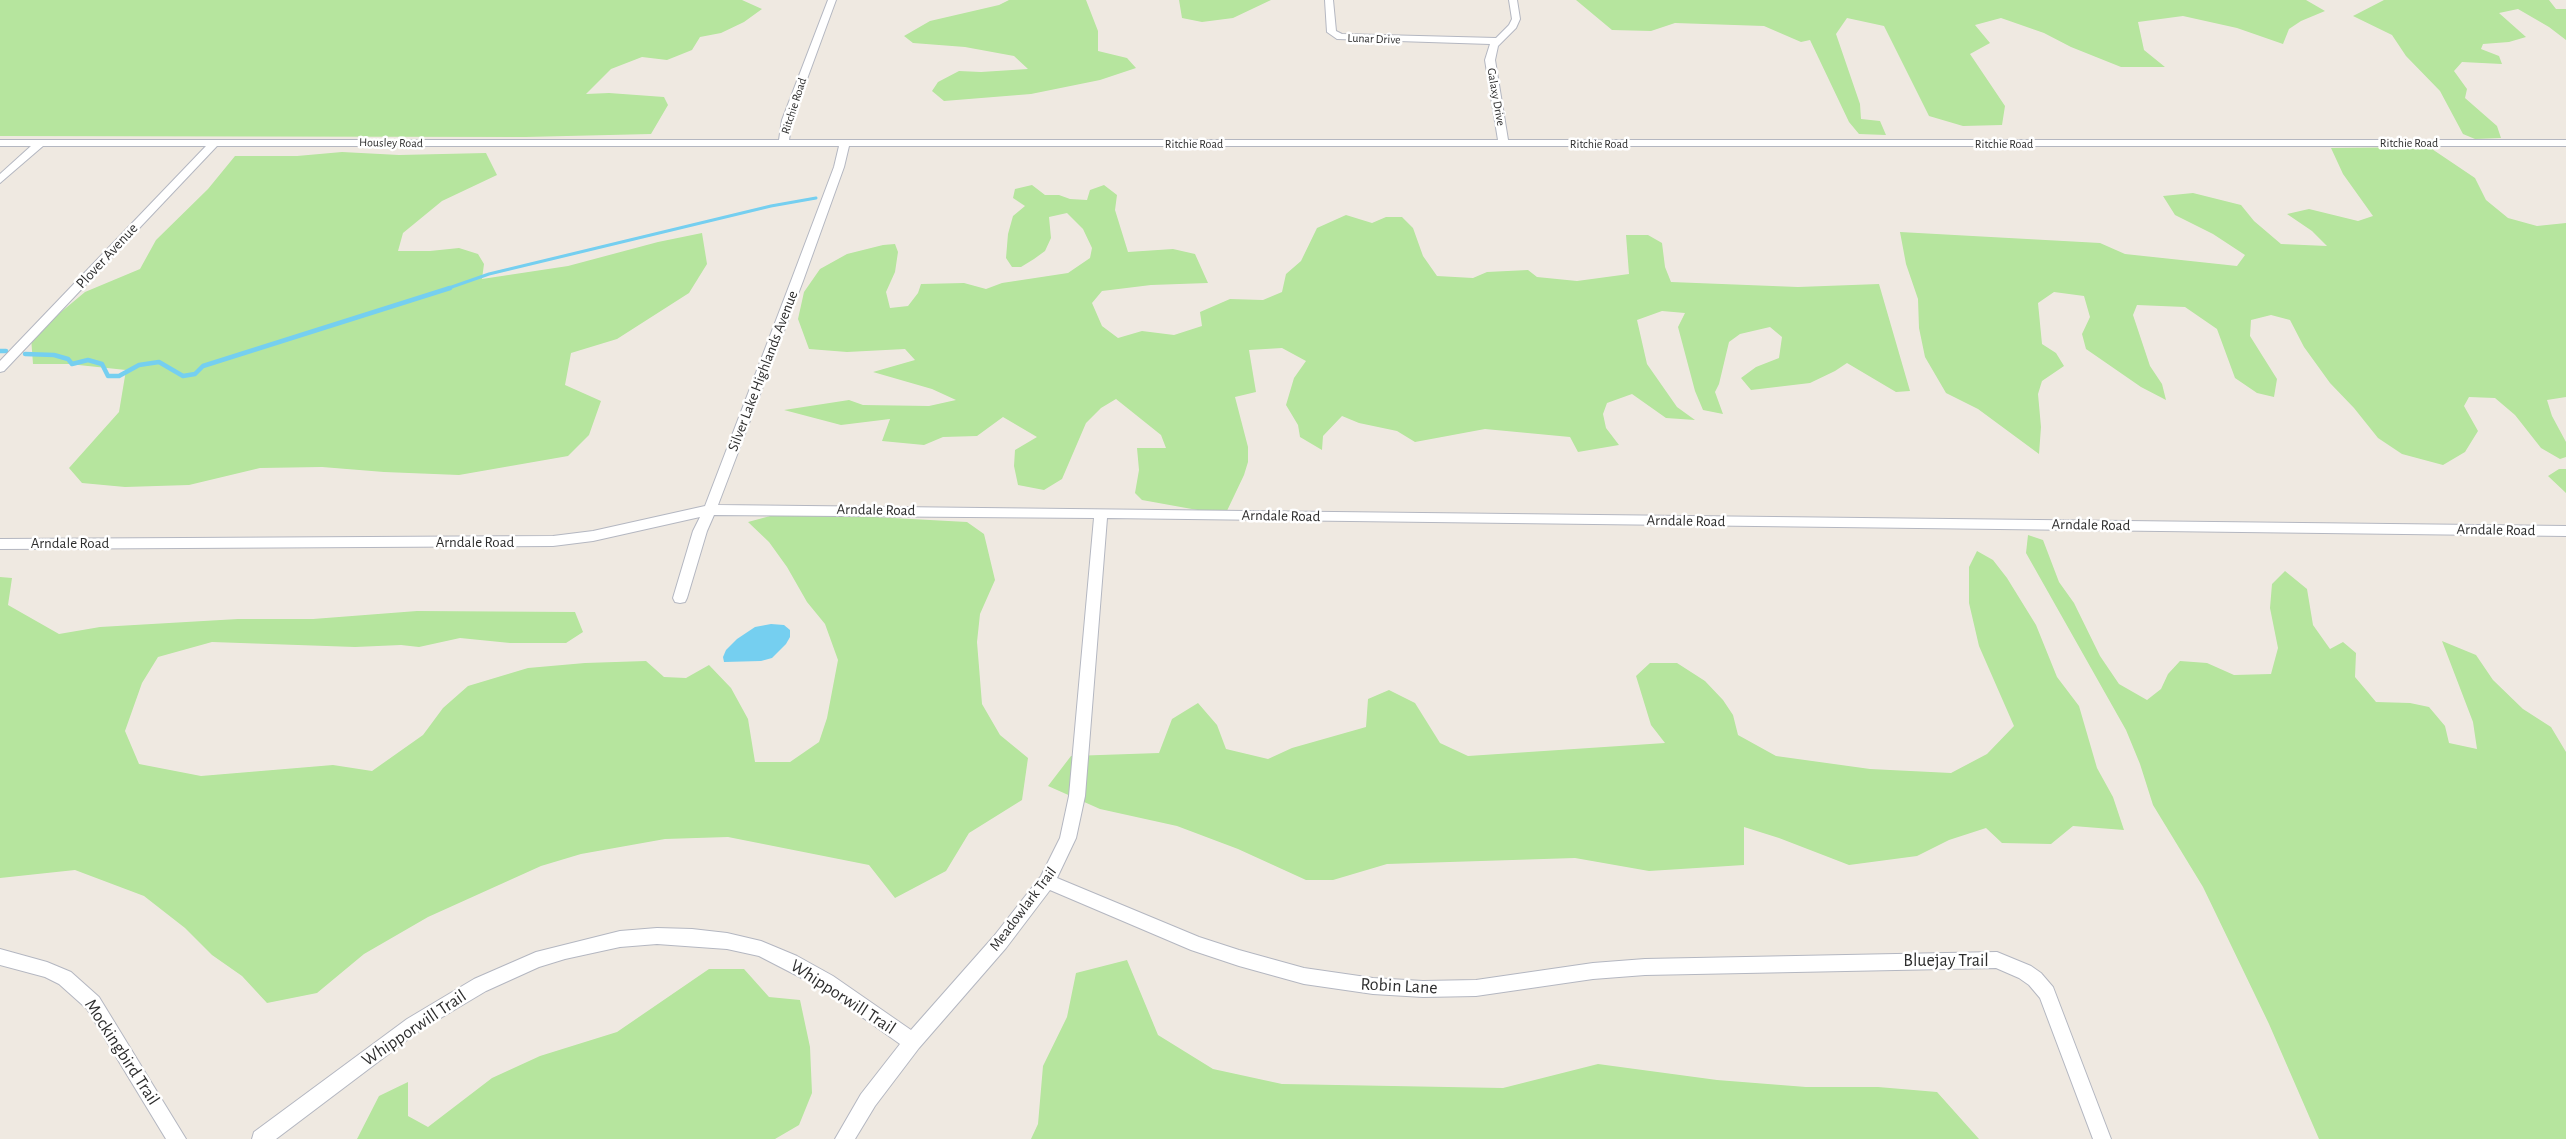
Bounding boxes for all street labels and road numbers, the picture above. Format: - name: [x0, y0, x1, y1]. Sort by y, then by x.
- street label: Lunar Drive: [1347, 31, 1401, 47]
- street label: Galaxy Drive: [1484, 67, 1508, 127]
- street label: Ritchie Road: [778, 76, 810, 136]
- street label: Housley Road: [359, 135, 423, 151]
- street label: Ritchie Road: [2380, 136, 2438, 150]
- street label: Ritchie Road: [1165, 137, 1223, 151]
- street label: Ritchie Road: [1570, 137, 1628, 151]
- street label: Ritchie Road: [1975, 137, 2033, 151]
- street label: Plover Avenue: [72, 220, 142, 292]
- street label: Silver Lake Highlands Avenue: [724, 288, 802, 454]
- street label: Arndale Road: [836, 500, 916, 520]
- street label: Arndale Road: [1241, 506, 1321, 526]
- street label: Arndale Road: [1646, 511, 1726, 531]
- street label: Arndale Road: [2051, 515, 2131, 535]
- street label: Arndale Road: [2456, 520, 2536, 540]
- street label: Arndale Road: [436, 533, 514, 551]
- street label: Arndale Road: [31, 534, 109, 552]
- street label: Meadowlark Trail: [986, 863, 1060, 955]
- street label: Bluejay Trail: [1903, 950, 1989, 972]
- street label: Whipporwill Trail: [786, 955, 900, 1039]
- street label: Robin Lane: [1360, 973, 1438, 999]
- street label: Whipporwill Trail: [358, 985, 470, 1071]
- street label: Mockingbird Trail: [80, 995, 164, 1109]

